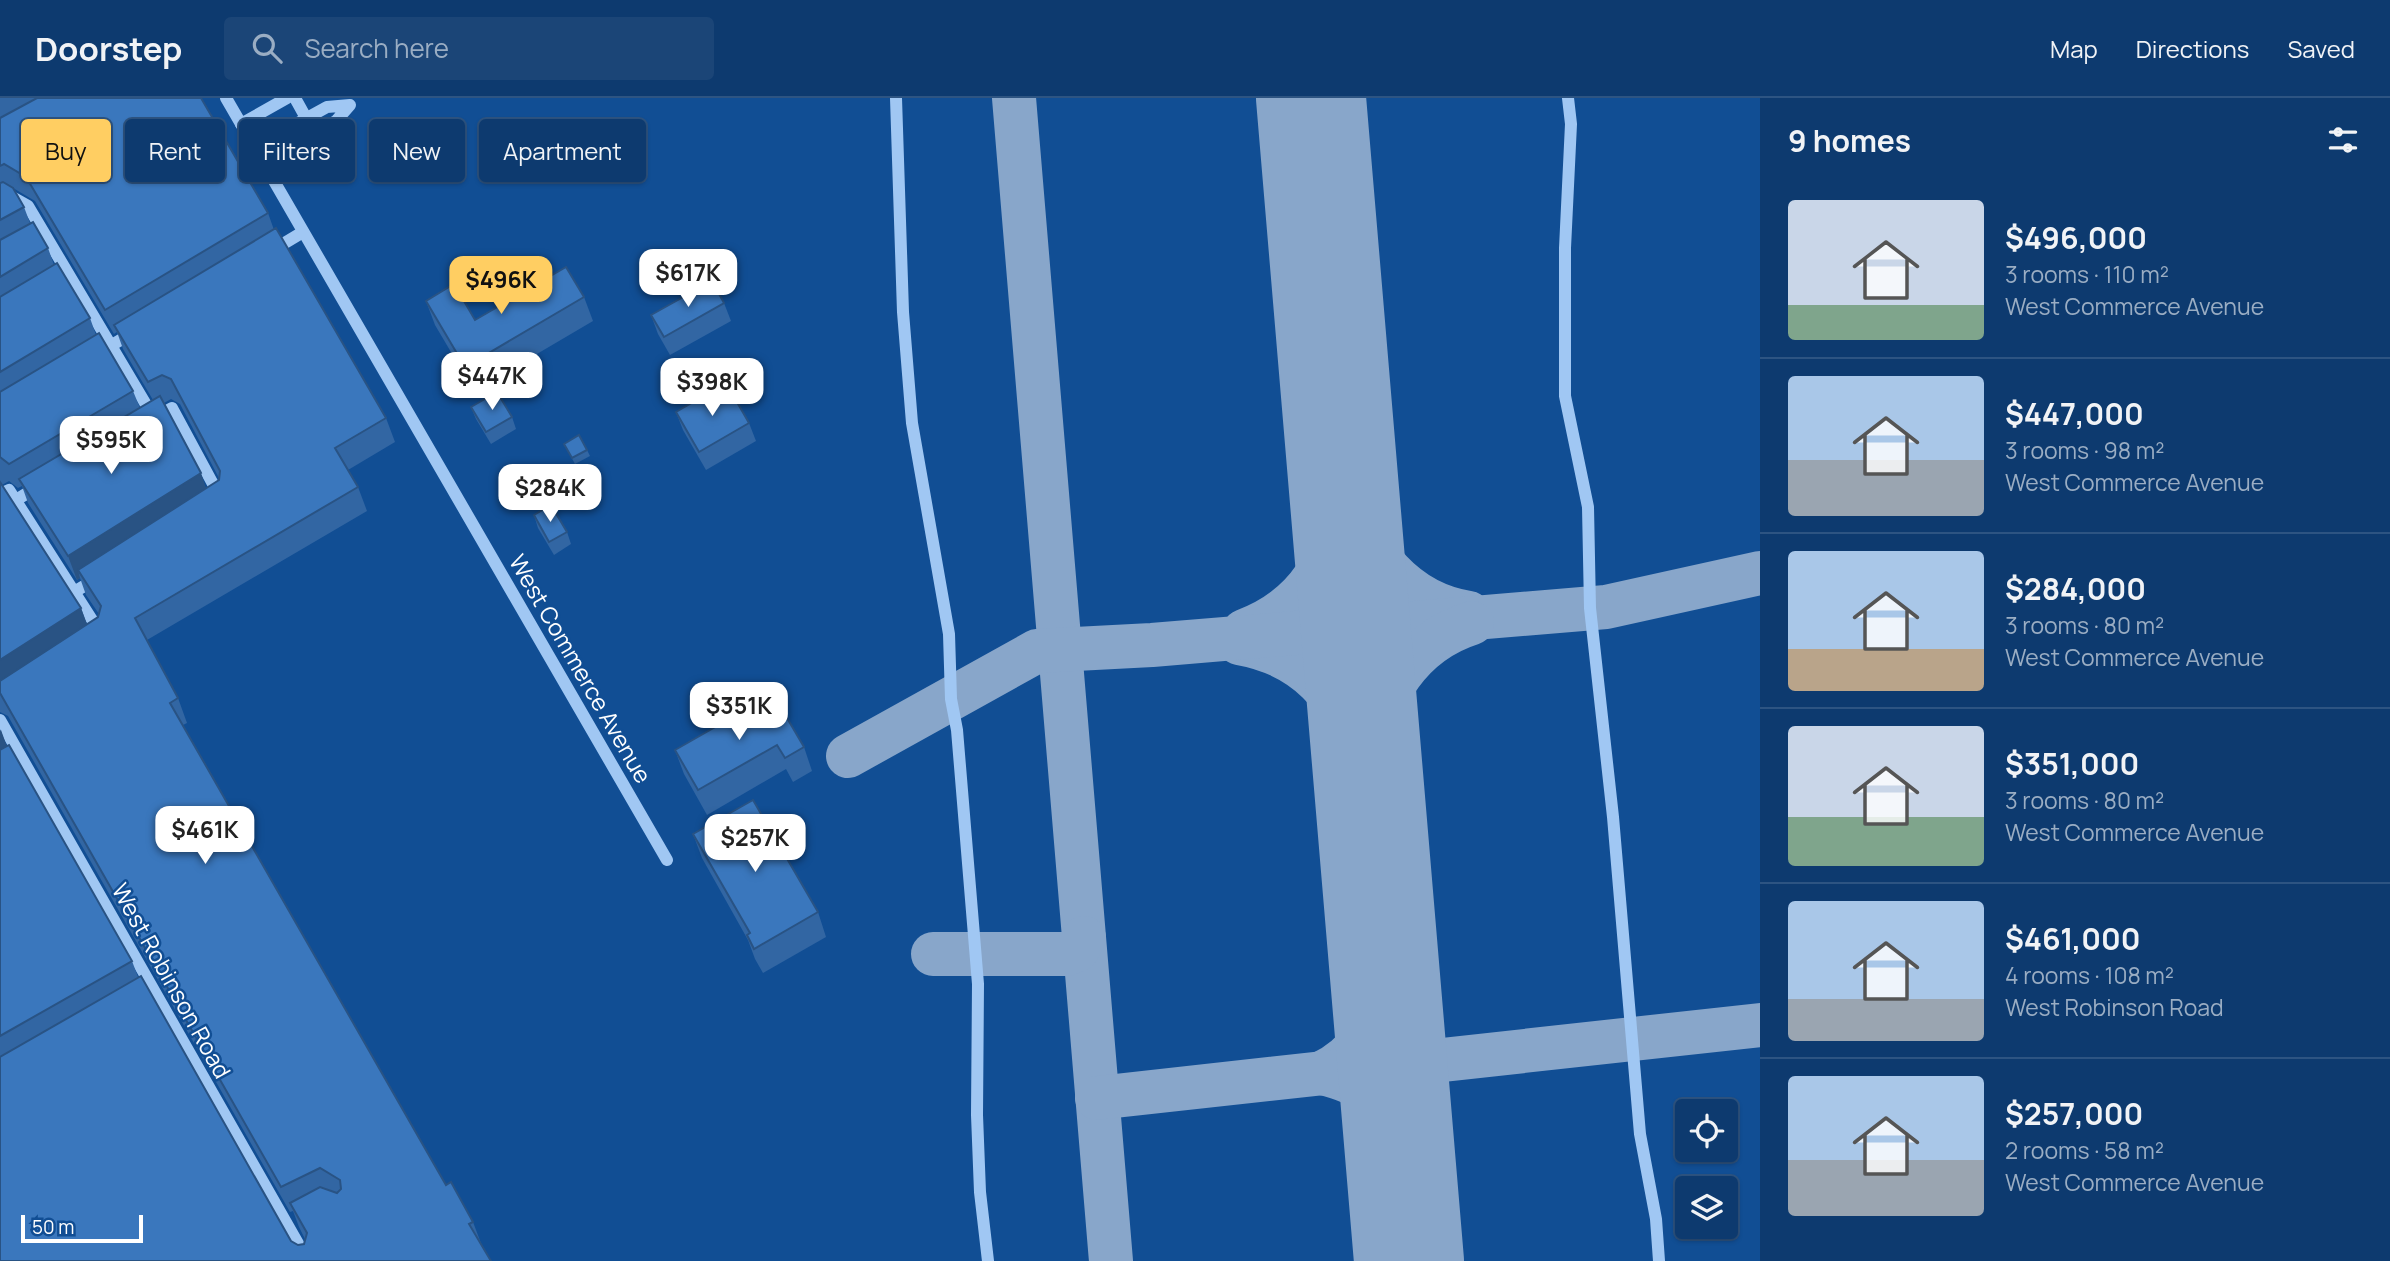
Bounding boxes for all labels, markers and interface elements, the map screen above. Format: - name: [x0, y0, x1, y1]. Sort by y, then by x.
- search box: [224, 17, 714, 80]
- text: Doorstep: [35, 26, 182, 71]
- icon: search: [248, 29, 286, 67]
- text: Search here: [304, 30, 449, 66]
- text: Map: [2050, 32, 2098, 65]
- text: Directions: [2136, 32, 2249, 65]
- text: Saved: [2287, 32, 2355, 65]
- chip: Buy: [21, 119, 111, 182]
- chip: Rent: [125, 119, 225, 182]
- chip: Filters: [239, 119, 355, 182]
- chip: New: [369, 119, 465, 182]
- chip: Apartment: [479, 119, 646, 182]
- text: 9 homes: [1788, 120, 1911, 161]
- icon: filters: [2324, 121, 2362, 159]
- text: $496,000: [2005, 217, 2147, 258]
- icon: home: [1844, 228, 1928, 312]
- pin: $617K: [639, 250, 737, 309]
- pin: $496K: [452, 256, 550, 316]
- text: $617K: [655, 256, 721, 288]
- text: 3 rooms · 110 m²: [2005, 258, 2169, 290]
- text: $496K: [465, 263, 537, 295]
- text: West Commerce Avenue: [2005, 290, 2264, 322]
- pin: $447K: [443, 352, 541, 412]
- pin: $398K: [663, 358, 761, 418]
- text: $447K: [457, 359, 527, 391]
- text: $398K: [676, 365, 748, 397]
- text: $447,000: [2005, 393, 2144, 434]
- icon: home: [1844, 404, 1928, 488]
- pin: $595K: [62, 416, 160, 476]
- text: $595K: [76, 423, 146, 455]
- text: 3 rooms · 98 m²: [2005, 434, 2165, 466]
- pin: $284K: [501, 464, 599, 524]
- text: West Commerce Avenue: [2005, 466, 2264, 498]
- text: $284K: [514, 471, 586, 503]
- street label: West Commerce Avenue: [502, 548, 660, 789]
- text: $284,000: [2005, 568, 2146, 609]
- icon: home: [1844, 579, 1928, 663]
- text: 3 rooms · 80 m²: [2005, 609, 2164, 641]
- text: West Commerce Avenue: [2005, 641, 2264, 673]
- pin: $351K: [690, 682, 788, 742]
- text: $351K: [706, 689, 772, 721]
- text: $351,000: [2005, 743, 2139, 784]
- icon: home: [1844, 754, 1928, 838]
- text: 3 rooms · 80 m²: [2005, 784, 2164, 816]
- pin: $461K: [156, 806, 254, 866]
- text: $461K: [171, 813, 239, 845]
- pin: $257K: [706, 814, 804, 874]
- text: West Commerce Avenue: [2005, 816, 2264, 848]
- text: $257K: [721, 821, 789, 853]
- street label: West Robinson Road: [105, 877, 239, 1084]
- text: $461,000: [2005, 918, 2141, 959]
- icon: home: [1844, 929, 1928, 1013]
- text: 4 rooms · 108 m²: [2005, 959, 2174, 991]
- text: West Robinson Road: [2005, 991, 2224, 1023]
- text: $257,000: [2005, 1093, 2143, 1134]
- map controls: [1675, 1099, 1738, 1239]
- button: locate: [1675, 1099, 1738, 1162]
- icon: home: [1844, 1104, 1928, 1188]
- text: 2 rooms · 58 m²: [2005, 1134, 2164, 1166]
- text: West Commerce Avenue: [2005, 1166, 2264, 1198]
- button: layers: [1675, 1176, 1738, 1239]
- scale bar: [21, 1212, 144, 1244]
- text: 50 m: [32, 1214, 74, 1240]

